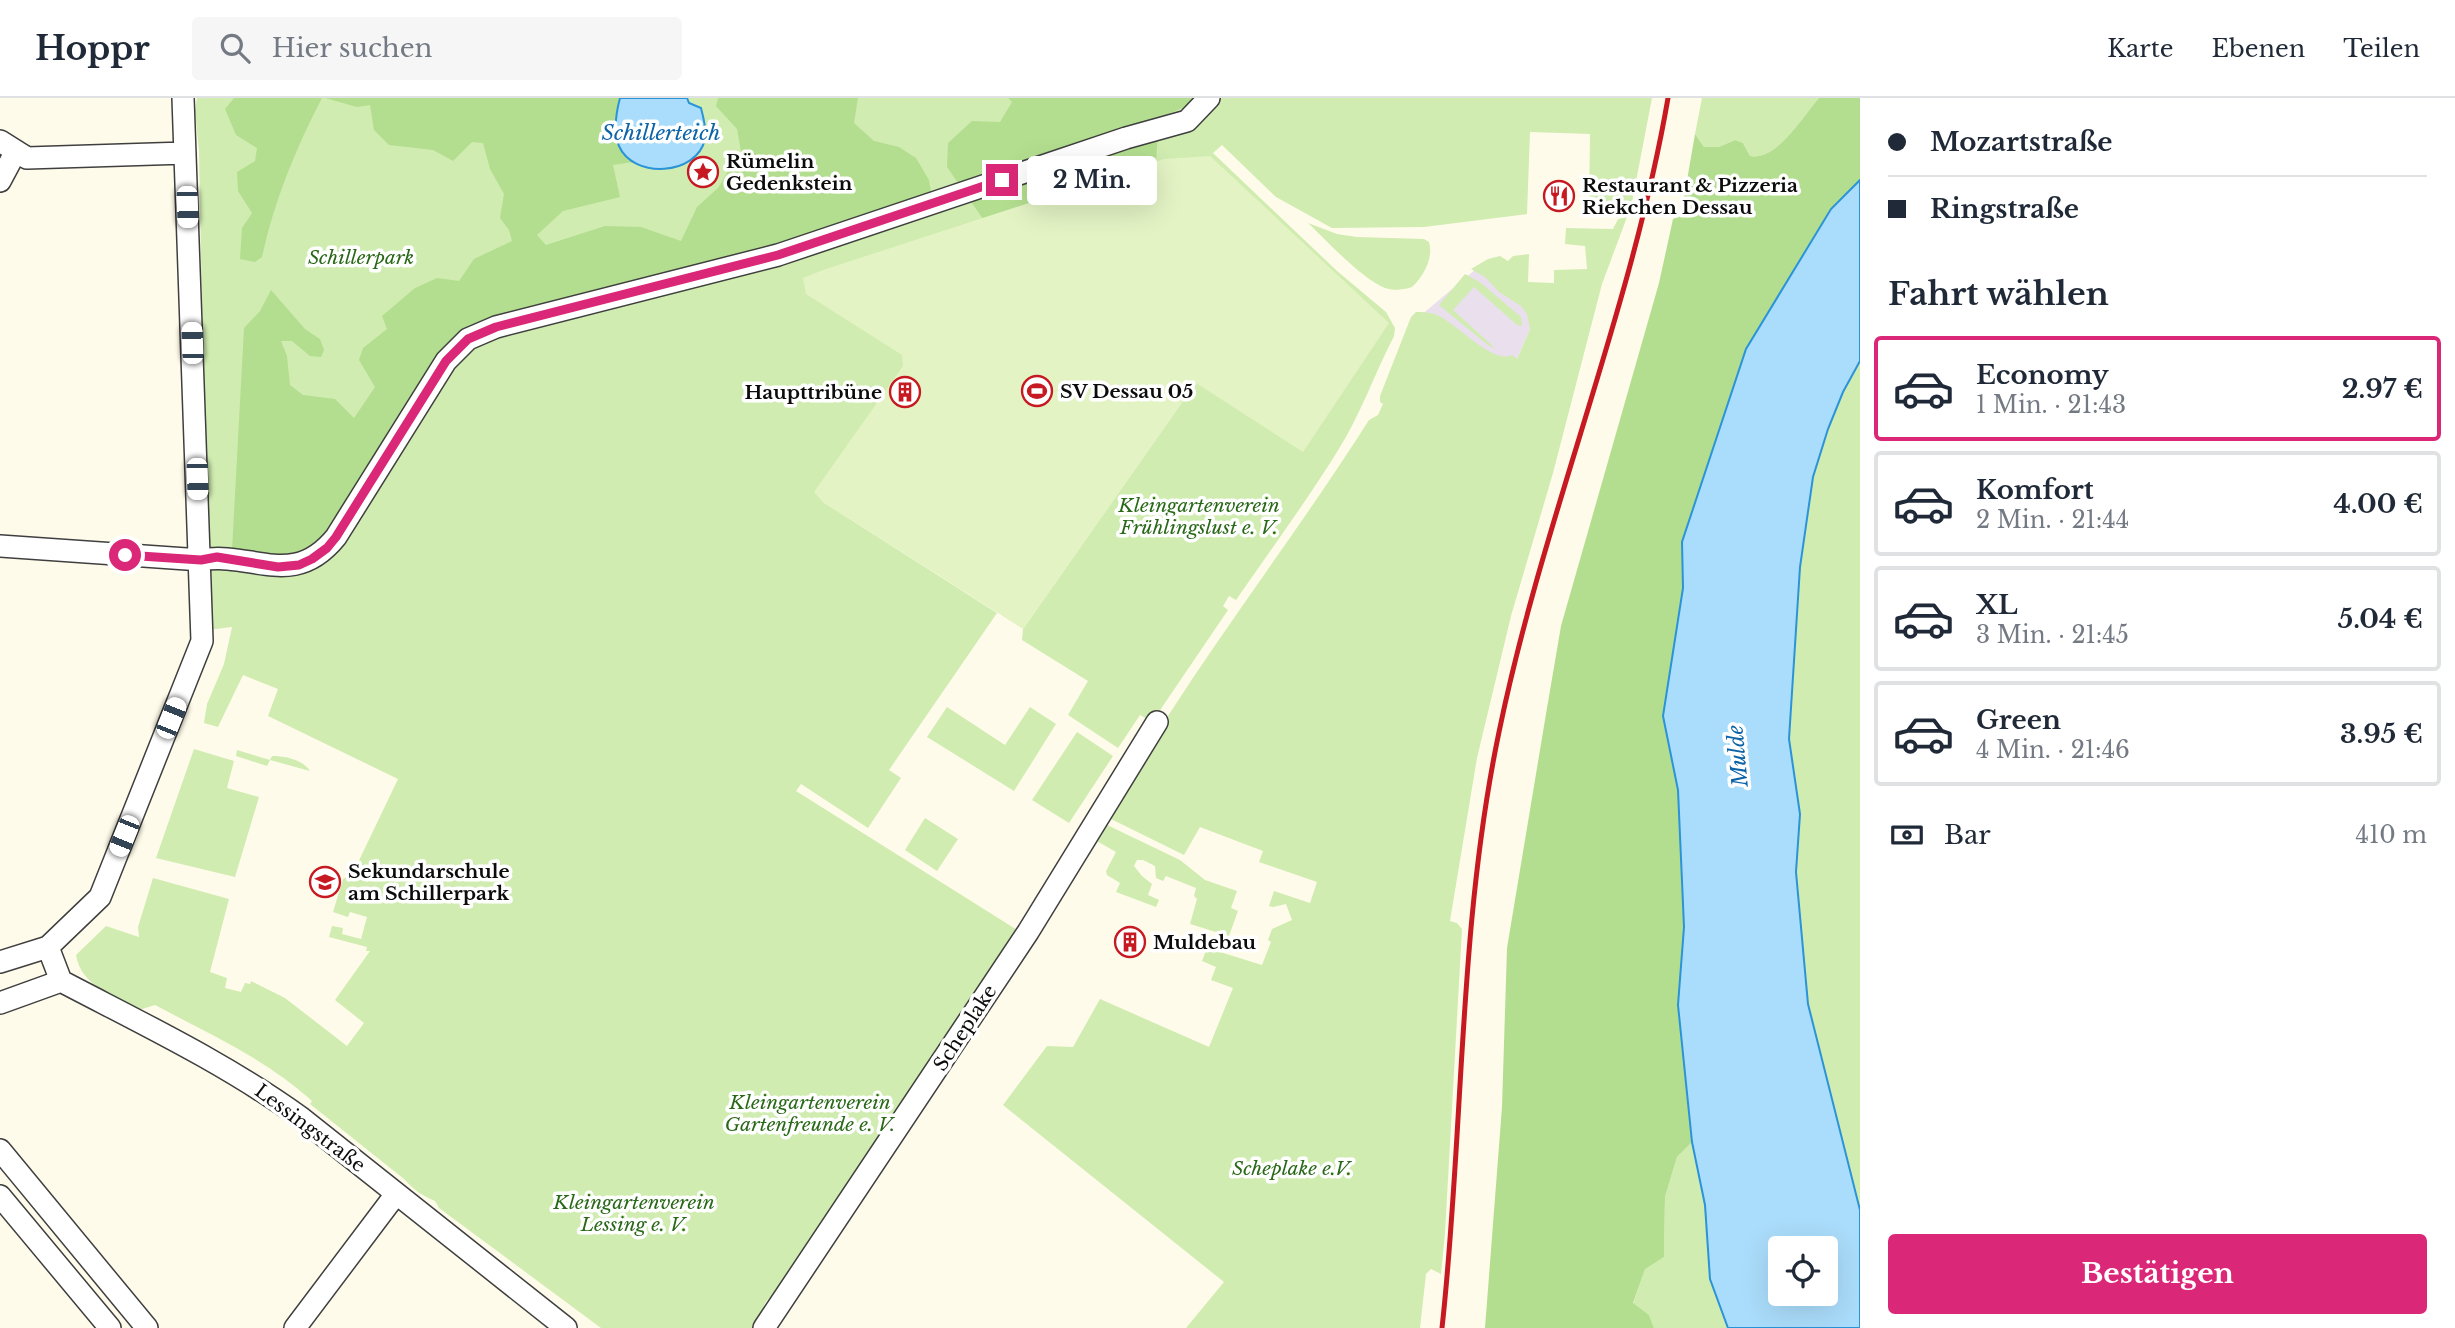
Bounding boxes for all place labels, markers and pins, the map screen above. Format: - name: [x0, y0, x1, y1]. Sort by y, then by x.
- place label: Rümelin Gedenkstein: [726, 150, 853, 195]
- place icon: Rümelin Gedenkstein: [686, 155, 720, 189]
- place label: Restaurant & Pizzeria Riekchen Dessau: [1582, 174, 1798, 219]
- restaurant icon: Restaurant & Pizzeria Riekchen Dessau: [1542, 179, 1576, 213]
- sports icon: SV Dessau 05: [1020, 374, 1054, 408]
- building icon: Haupttribüne: [888, 375, 922, 409]
- place label: SV Dessau 05: [1060, 380, 1193, 403]
- place label: Haupttribüne: [744, 381, 882, 404]
- place label: Sekundarschule am Schillerpark: [348, 860, 510, 905]
- school or university icon: Sekundarschule am Schillerpark: [308, 865, 342, 899]
- building icon: Muldebau: [1113, 925, 1147, 959]
- place label: Muldebau: [1153, 931, 1257, 954]

